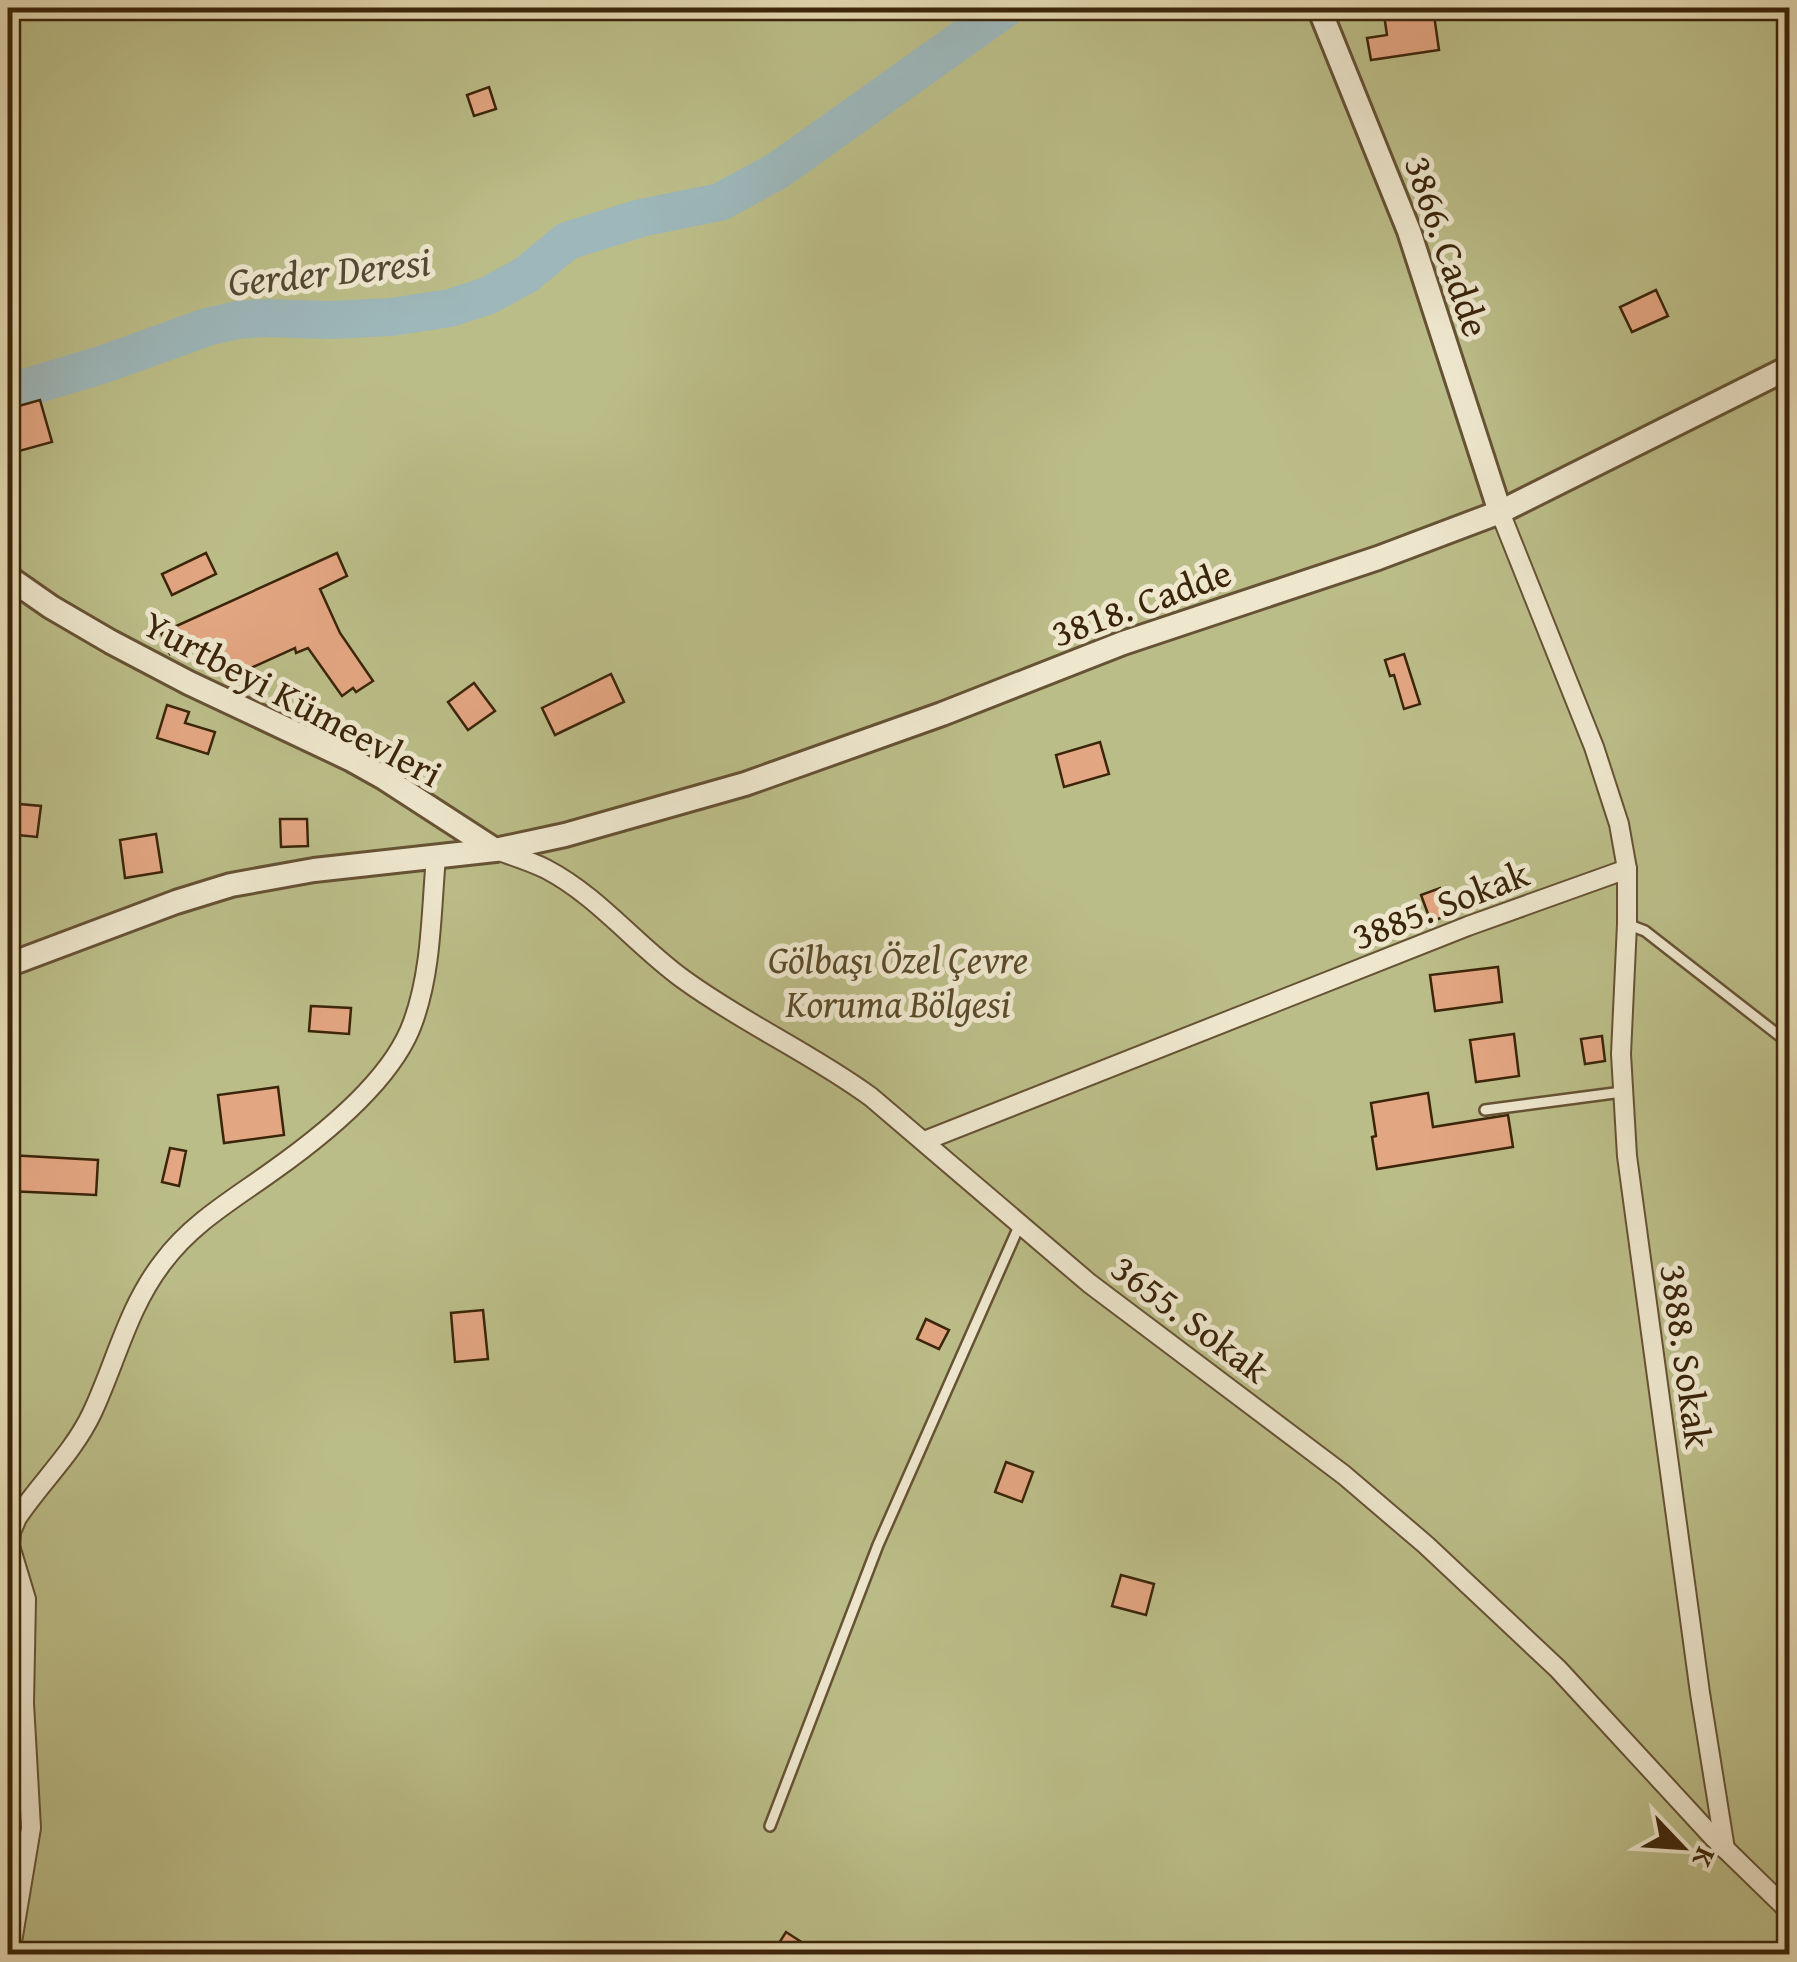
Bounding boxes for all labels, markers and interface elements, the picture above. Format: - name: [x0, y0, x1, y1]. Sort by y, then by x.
- street label: 3866. Cadde: [1391, 148, 1505, 344]
- water label: Gerder Deresi: [225, 231, 433, 311]
- street label: 3818. Cadde: [1043, 544, 1239, 660]
- street label: Yurtbeyi Kümeevleri: [134, 595, 452, 801]
- street label: 3885. Sokak: [1343, 844, 1537, 963]
- park label: Gölbaşı Özel Çevre Koruma Bölgesi: [768, 931, 1028, 1031]
- street label: 3655. Sokak: [1100, 1240, 1282, 1397]
- street label: 3888. Sokak: [1646, 1260, 1728, 1452]
- north arrow: [1632, 1797, 1732, 1897]
- text: K: [1683, 1841, 1727, 1875]

